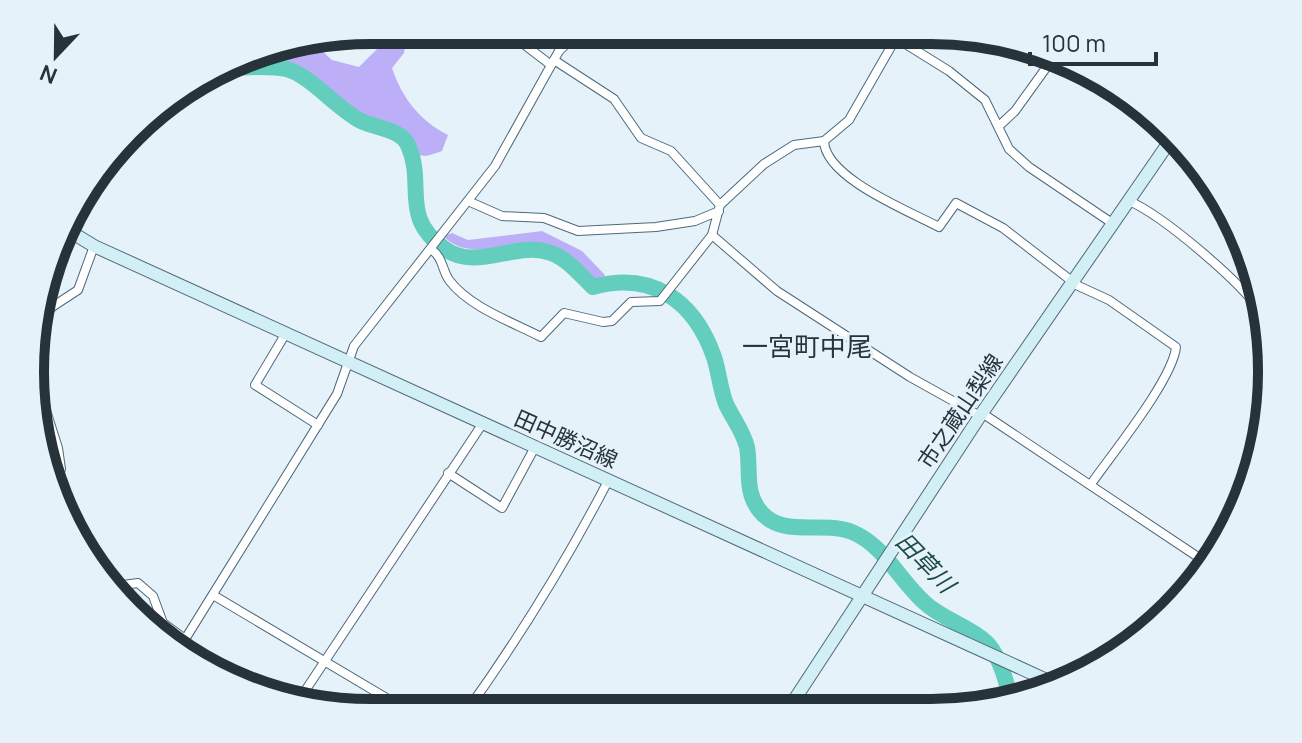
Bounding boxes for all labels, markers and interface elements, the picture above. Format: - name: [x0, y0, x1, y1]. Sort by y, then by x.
- north arrow: [16, 16, 96, 96]
- scale bar: [1030, 16, 1156, 66]
- text: 100 m: [1042, 26, 1106, 59]
- text: N: [36, 58, 61, 91]
- district label: 一宮町中尾: [742, 328, 872, 364]
- street label: 市之蔵山梨線: [911, 348, 1009, 474]
- street label: 田中勝沼線: [510, 403, 622, 475]
- water label: 田草川: [889, 525, 965, 601]

